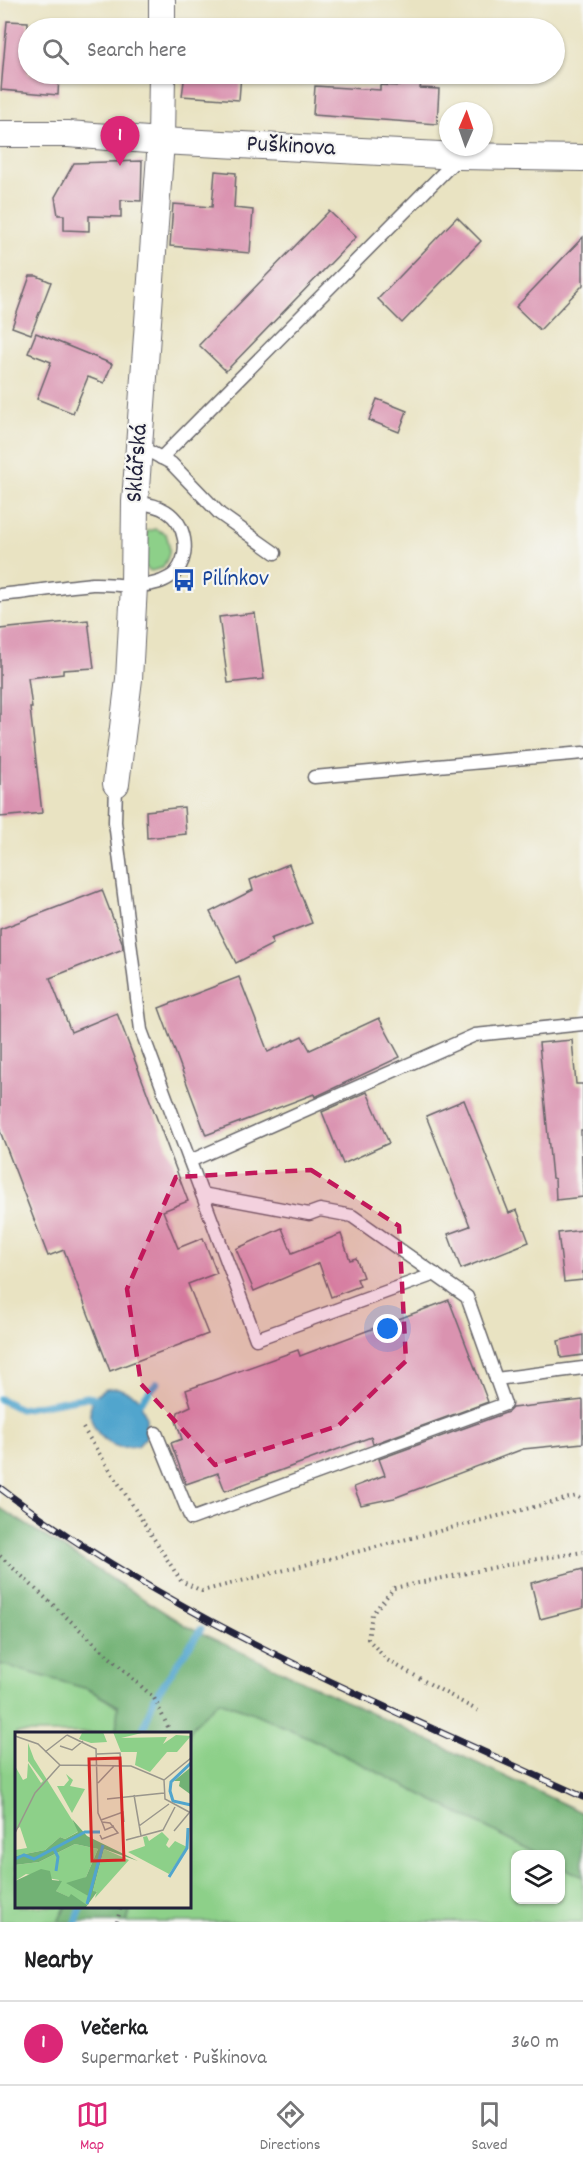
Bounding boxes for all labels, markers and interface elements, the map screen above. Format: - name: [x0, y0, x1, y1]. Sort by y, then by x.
- search box: [18, 18, 565, 84]
- icon: search: [39, 35, 72, 68]
- text: Search here: [87, 36, 186, 67]
- north arrow: [439, 102, 493, 156]
- pin: 1: [100, 116, 140, 166]
- street label: Puškinova: [246, 128, 337, 166]
- street label: Sklářská: [118, 422, 158, 504]
- place label: Pilínkov: [202, 563, 269, 597]
- bus stop icon: Pilínkov: [171, 567, 197, 593]
- your location: [373, 1314, 402, 1343]
- inset map: [15, 1732, 190, 1907]
- map controls: [511, 1850, 565, 1904]
- button: layers: [511, 1850, 565, 1904]
- text: Nearby: [24, 1943, 92, 1980]
- text: Večerka: [81, 2014, 147, 2045]
- text: 1: [41, 2029, 46, 2057]
- text: 360 m: [511, 2029, 559, 2057]
- text: Supermarket · Puškinova: [81, 2045, 267, 2073]
- tab: Map: [76, 2098, 109, 2157]
- tab: Directions: [260, 2098, 320, 2157]
- tab: Saved: [472, 2098, 507, 2157]

